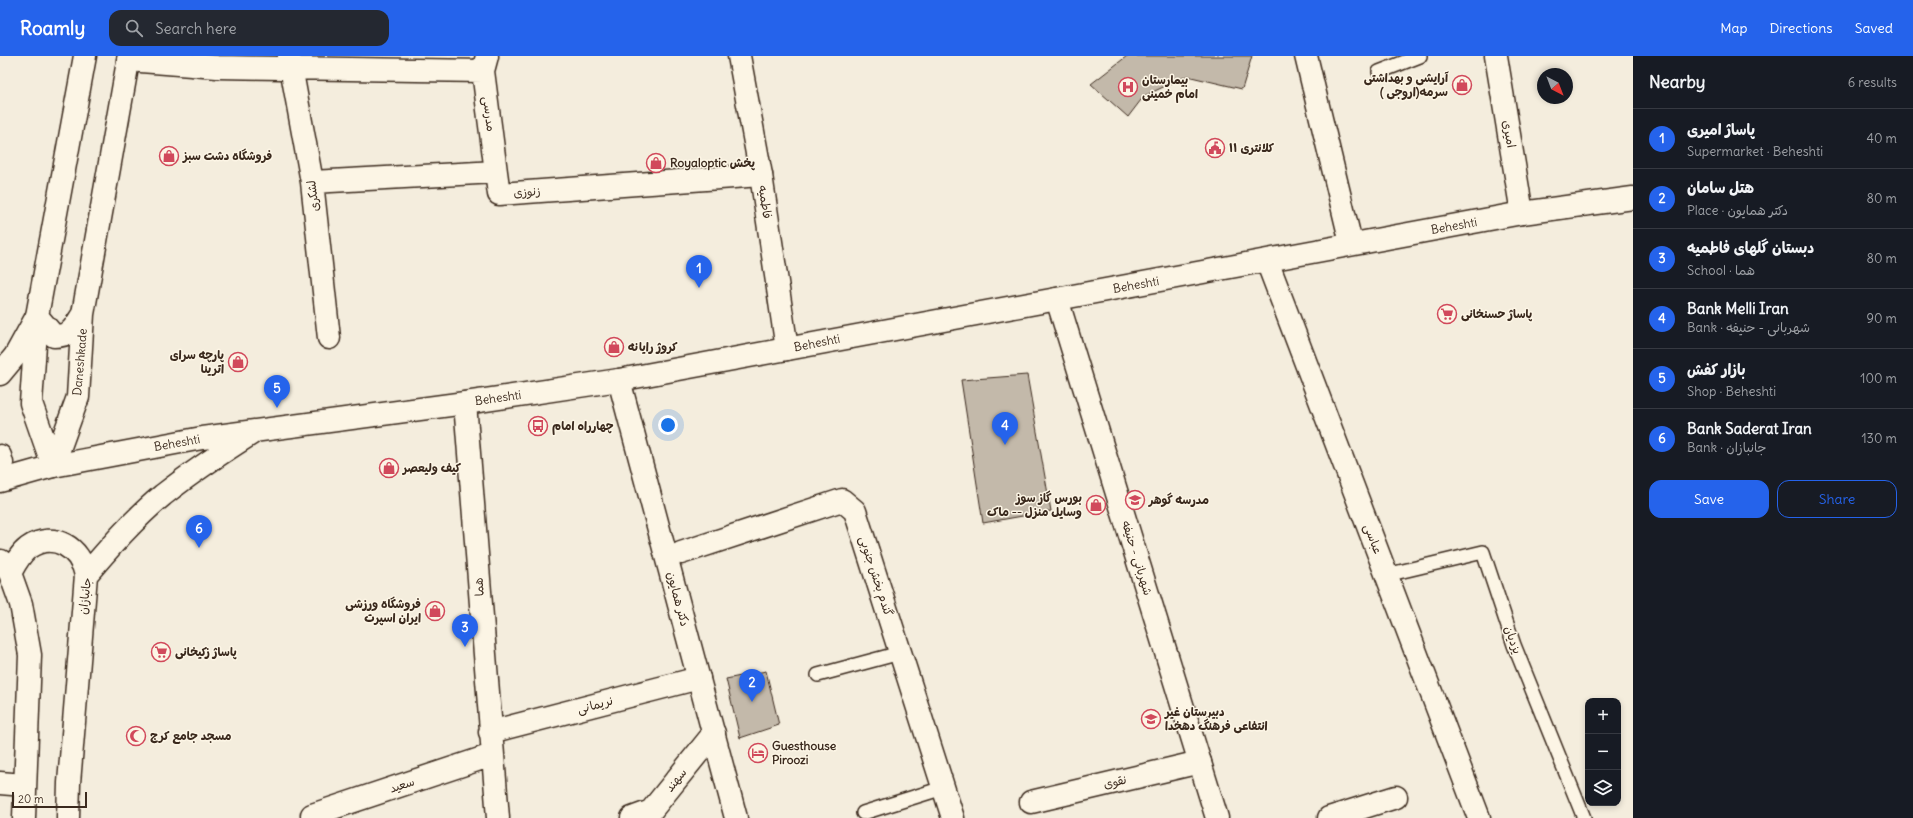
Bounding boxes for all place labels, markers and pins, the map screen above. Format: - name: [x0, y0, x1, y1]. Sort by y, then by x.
- place label: آرایشی و بهداشتی سرمه(اروجی ): [1364, 70, 1449, 100]
- place label: بیمارستان امام خمینی: [1142, 72, 1198, 103]
- shop icon: آرایشی و بهداشتی سرمه(اروجی ): [1451, 74, 1473, 96]
- hospital icon: بیمارستان امام خمینی: [1117, 76, 1139, 98]
- public building icon: کلانتری ۱۱: [1204, 137, 1226, 159]
- place label: کلانتری ۱۱: [1229, 140, 1275, 155]
- shop icon: فروشگاه دشت سبز: [158, 145, 180, 167]
- place label: فروشگاه دشت سبز: [182, 148, 272, 163]
- shop icon: Royaloptic پخش: [645, 152, 667, 174]
- place label: Royaloptic پخش: [670, 155, 755, 171]
- pin: 1: [686, 255, 712, 288]
- supermarket icon: پاساژ حسنخانی: [1436, 303, 1458, 325]
- place label: پاساژ حسنخانی: [1461, 306, 1533, 322]
- shop icon: کروژ رایانه: [603, 336, 625, 358]
- place label: کروژ رایانه: [628, 339, 678, 354]
- place label: پارچه سرای اترینا: [170, 347, 225, 376]
- shop icon: پارچه سرای اترینا: [227, 351, 249, 373]
- pin: 5: [264, 375, 290, 408]
- pin: 4: [992, 412, 1018, 445]
- bus stop icon: چهارراه امام: [527, 415, 549, 437]
- place label: چهارراه امام: [552, 418, 614, 435]
- shop icon: کیف ولیعصر: [378, 457, 400, 479]
- place label: کیف ولیعصر: [402, 460, 462, 475]
- school or university icon: مدرسه گوهر: [1124, 489, 1146, 511]
- place label: بورس گاز سوز وسایل منزل -- ماک: [987, 490, 1082, 519]
- place label: مدرسه گوهر: [1148, 492, 1209, 508]
- shop icon: بورس گاز سوز وسایل منزل -- ماک: [1085, 494, 1107, 516]
- pin: 6: [186, 515, 212, 548]
- place label: فروشگاه ورزشی ایران اسپرت: [345, 596, 421, 626]
- shop icon: فروشگاه ورزشی ایران اسپرت: [424, 600, 446, 622]
- pin: 3: [452, 614, 478, 647]
- supermarket icon: پاساژ زکیخانی: [150, 641, 172, 663]
- place label: پاساژ زکیخانی: [175, 644, 237, 660]
- pin: 2: [739, 669, 765, 702]
- place label: دبیرستان غیر انتفاعی فرهنگ دهخدا: [1164, 704, 1268, 734]
- school or university icon: دبیرستان غیر انتفاعی فرهنگ دهخدا: [1140, 708, 1162, 730]
- mosque icon: مسجد جامع کرج: [125, 725, 147, 747]
- place label: مسجد جامع کرج: [150, 728, 232, 745]
- place label: Guesthouse Piroozi: [772, 738, 837, 767]
- hotel icon: Guesthouse Piroozi: [747, 742, 769, 764]

